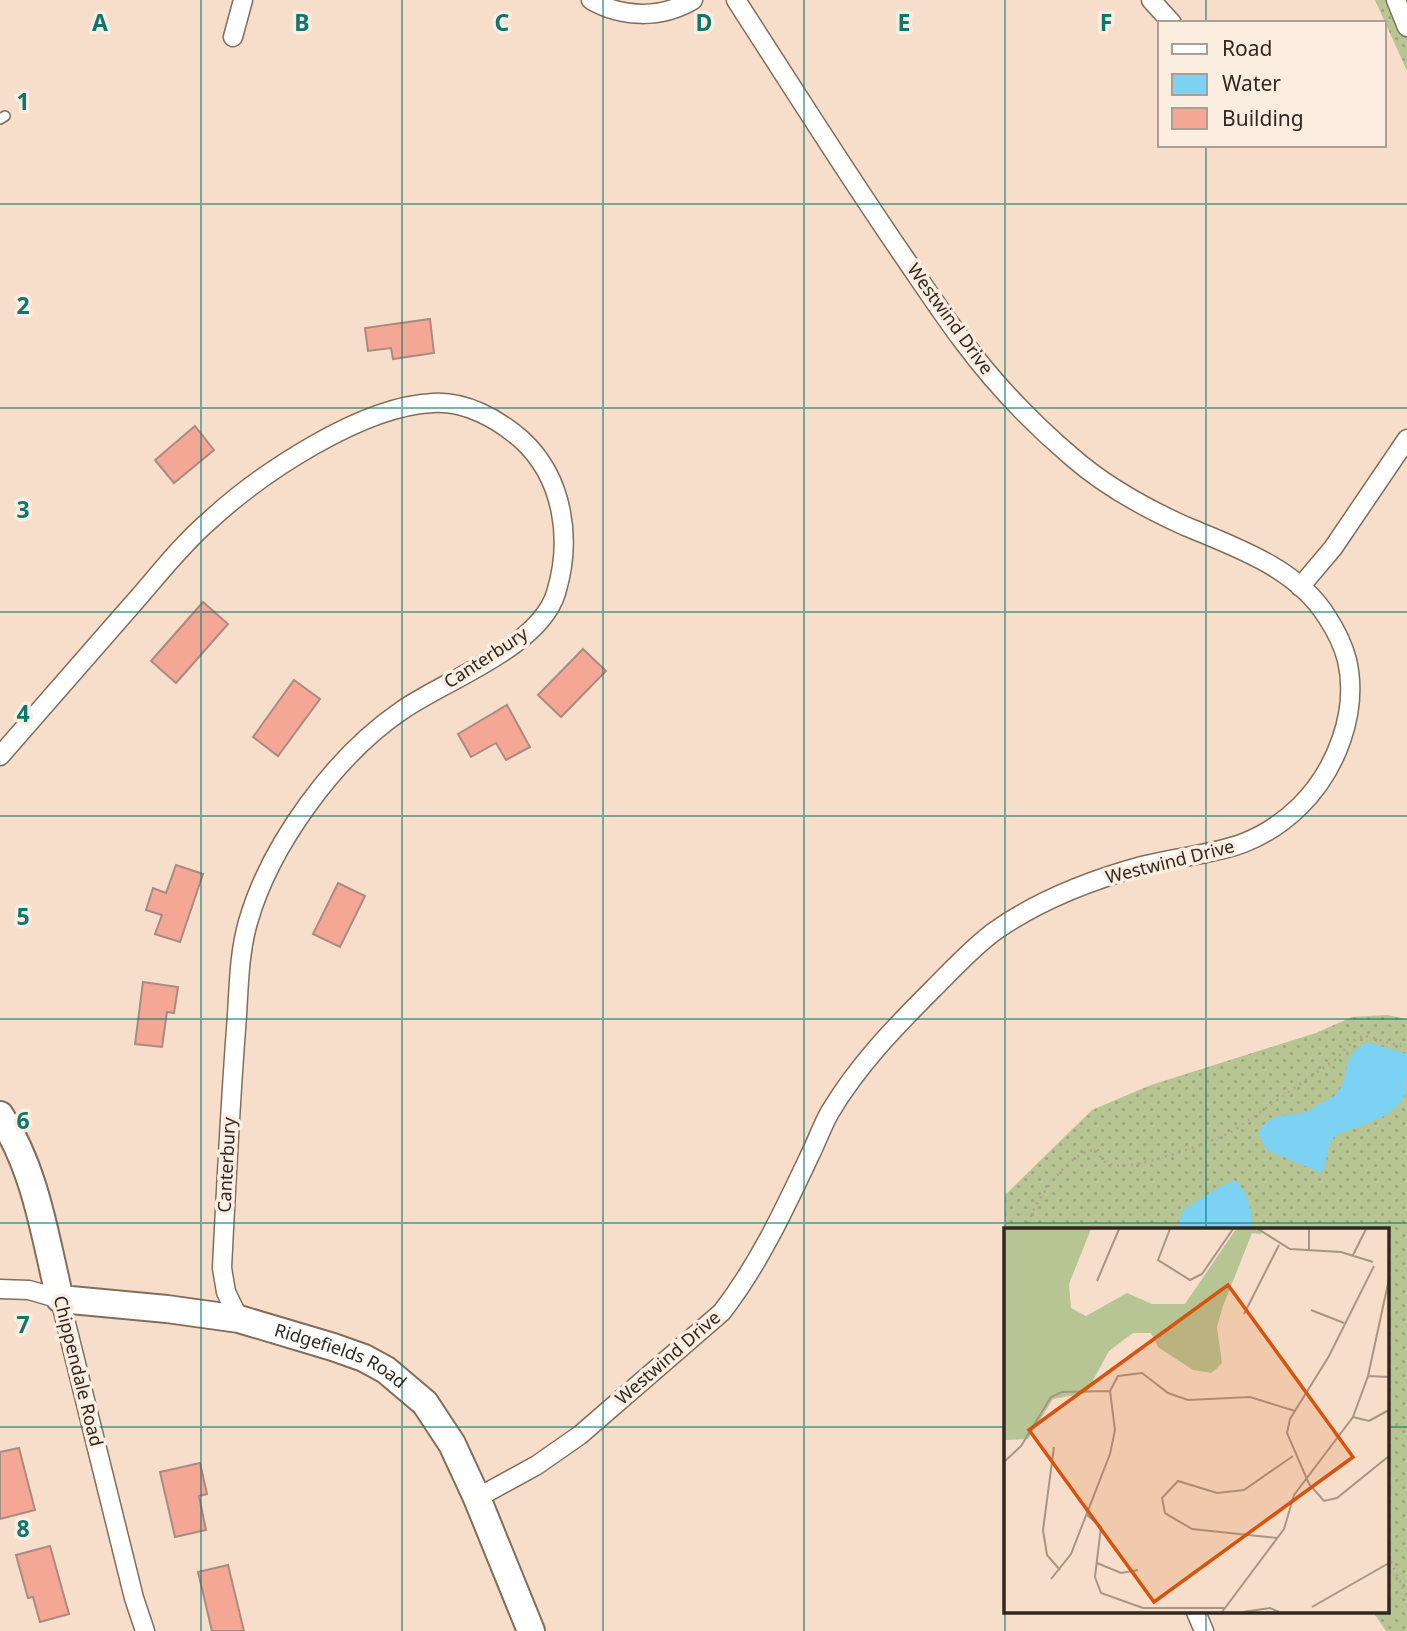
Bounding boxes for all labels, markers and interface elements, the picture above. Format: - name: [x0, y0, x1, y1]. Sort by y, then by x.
- text: A: [92, 6, 108, 38]
- text: B: [294, 6, 310, 38]
- text: C: [495, 6, 510, 38]
- text: D: [696, 6, 712, 38]
- text: E: [898, 6, 910, 38]
- text: F: [1100, 6, 1112, 38]
- legend: [1158, 21, 1386, 147]
- text: Road: [1222, 34, 1272, 62]
- text: Water: [1222, 69, 1281, 97]
- text: 1: [16, 85, 30, 117]
- text: Building: [1222, 104, 1304, 132]
- street label: Westwind Drive: [902, 258, 999, 379]
- text: 2: [16, 289, 30, 321]
- text: 3: [16, 493, 30, 525]
- street label: Canterbury: [439, 621, 533, 693]
- text: 4: [16, 697, 30, 729]
- street label: Westwind Drive: [1103, 833, 1237, 889]
- text: 5: [16, 900, 30, 932]
- text: 6: [16, 1104, 30, 1136]
- street label: Canterbury: [212, 1116, 241, 1213]
- inset map: [1004, 1228, 1390, 1614]
- street label: Chippendale Road: [49, 1293, 109, 1449]
- street label: Westwind Drive: [610, 1305, 725, 1410]
- text: 7: [16, 1308, 30, 1340]
- street label: Ridgefields Road: [272, 1317, 412, 1393]
- text: 8: [16, 1512, 30, 1544]

